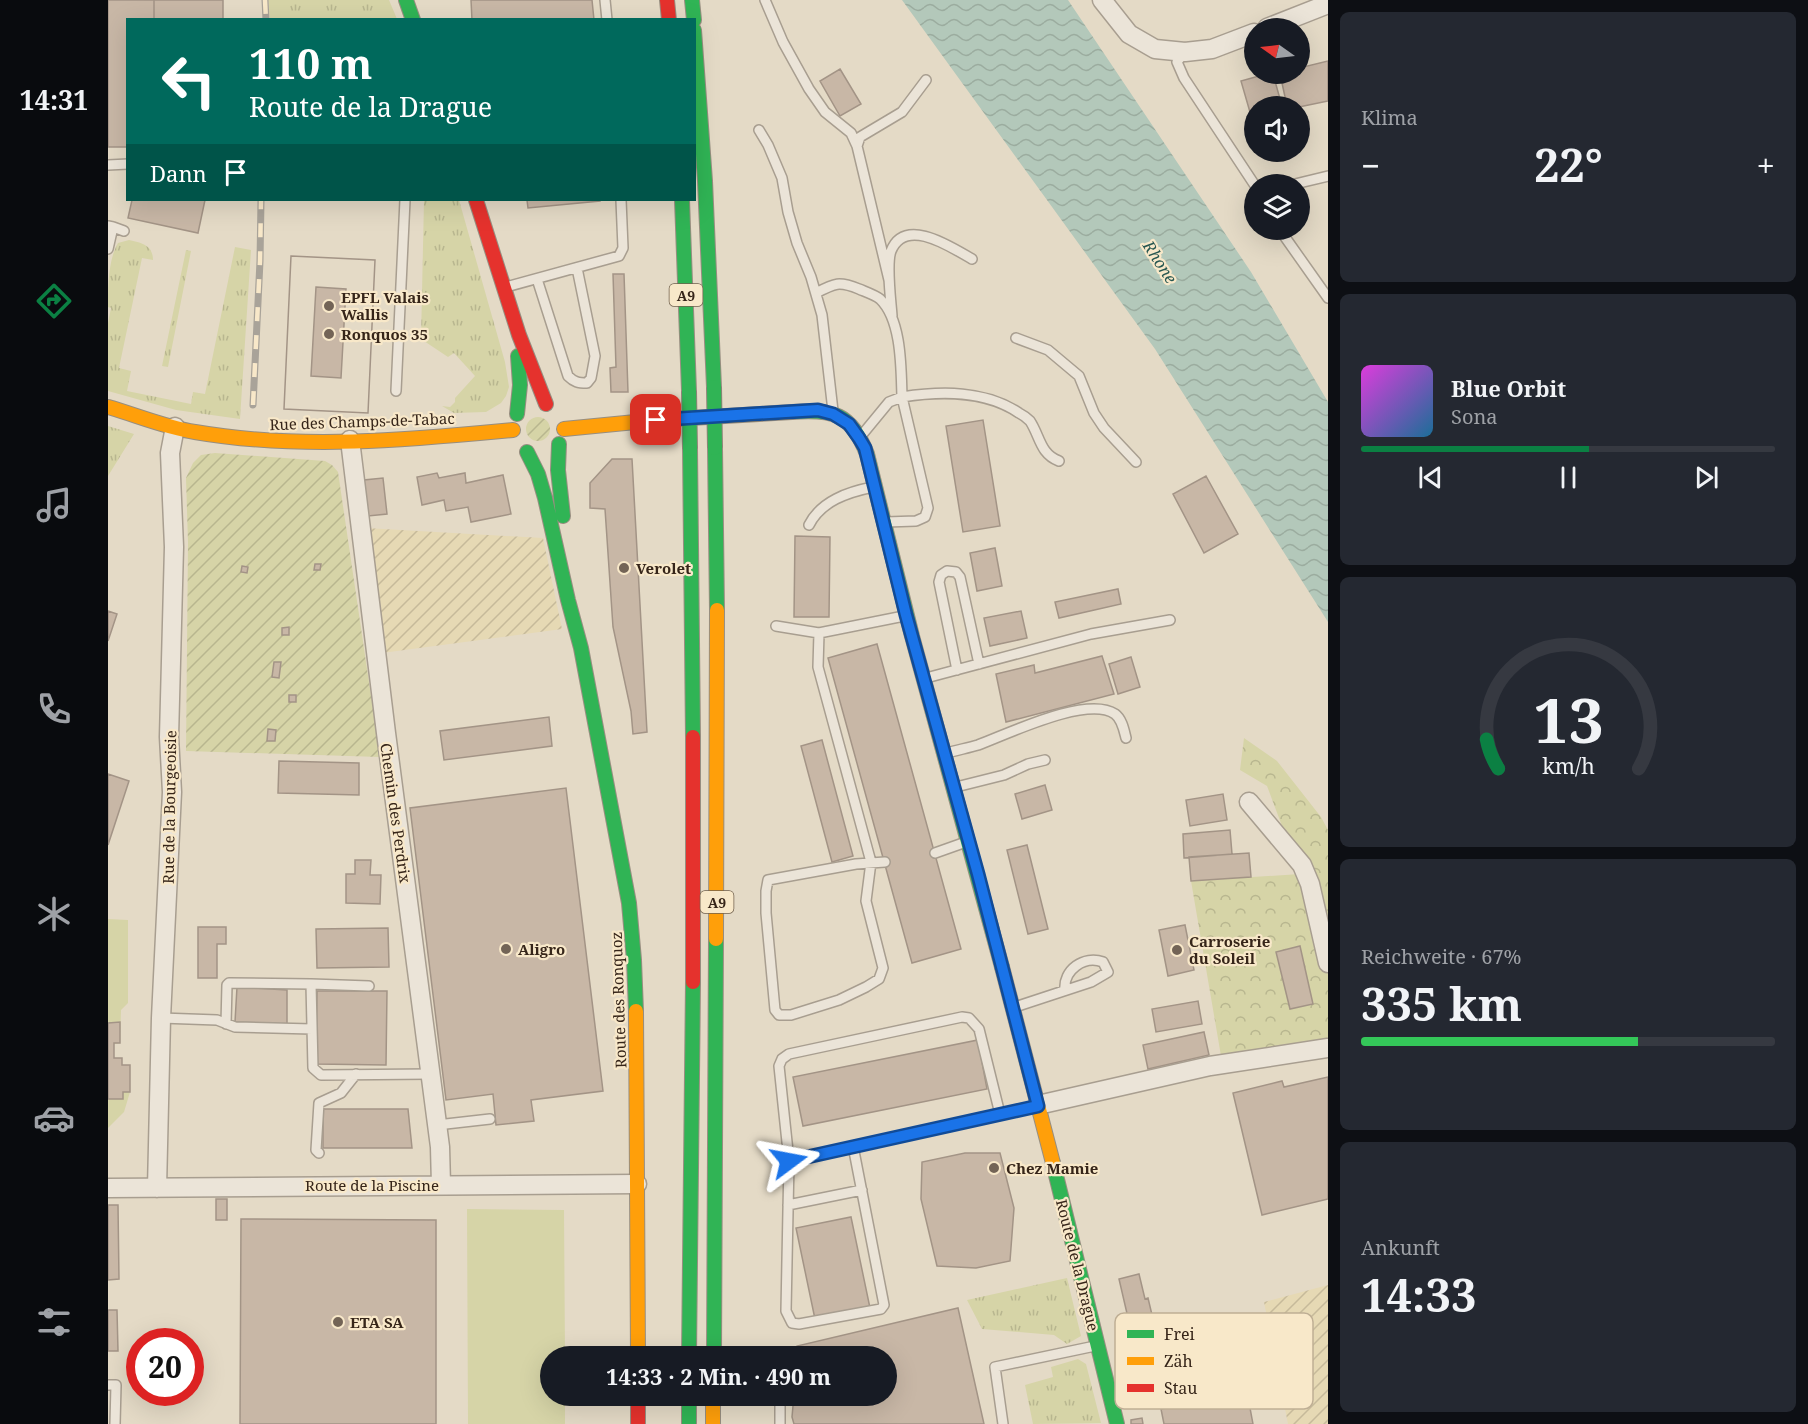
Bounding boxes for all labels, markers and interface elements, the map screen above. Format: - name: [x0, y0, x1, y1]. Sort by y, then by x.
- north arrow: [1244, 18, 1310, 84]
- map controls: [1244, 18, 1310, 240]
- text: 110 m: [249, 34, 373, 91]
- icon: left: [150, 42, 228, 120]
- text: 14:31: [19, 81, 89, 118]
- text: Route de la Drague: [249, 88, 492, 125]
- button: sound: [1244, 96, 1310, 162]
- text: Klima: [1361, 104, 1418, 131]
- text: 22°: [1534, 134, 1603, 195]
- text: −: [1361, 143, 1380, 188]
- text: +: [1757, 143, 1775, 188]
- icon: arrive: [219, 156, 252, 189]
- text: Dann: [150, 158, 207, 188]
- button: layers: [1244, 174, 1310, 240]
- water label: Rhone: [1137, 236, 1182, 288]
- icon: directions: [33, 280, 75, 322]
- road number: A9: [670, 284, 702, 306]
- place label: EPFL Valais Wallis: [341, 287, 429, 324]
- marker: EPFL Valais Wallis: [322, 299, 336, 313]
- place label: Ronquos 35: [341, 324, 428, 344]
- marker: Ronquos 35: [322, 327, 336, 341]
- text: Blue Orbit: [1451, 373, 1566, 403]
- pin: [630, 394, 681, 445]
- icon: arrive: [639, 403, 672, 436]
- text: Sona: [1451, 403, 1498, 430]
- street label: Rue des Champs-de-Tabac: [269, 408, 455, 434]
- icon: previous: [1414, 461, 1447, 494]
- icon: pause: [1552, 461, 1585, 494]
- icon: next: [1690, 461, 1723, 494]
- icon: music: [33, 484, 75, 526]
- place label: Verolet: [636, 558, 691, 578]
- marker: Verolet: [617, 561, 631, 575]
- text: 13: [1533, 676, 1603, 761]
- icon: phone: [33, 688, 75, 730]
- street label: Rue de la Bourgeoisie: [158, 730, 180, 884]
- street label: Chemin des Perdrix: [376, 742, 416, 885]
- text: km/h: [1542, 751, 1595, 780]
- road number: A9: [700, 891, 734, 913]
- icon: climate: [33, 893, 75, 935]
- place label: Carroserie du Soleil: [1189, 931, 1270, 968]
- street label: Route des Ronquoz: [606, 932, 630, 1068]
- place label: Aligro: [518, 939, 565, 959]
- marker: Aligro: [499, 942, 513, 956]
- marker: Carroserie du Soleil: [1170, 943, 1184, 957]
- text: Reichweite · 67%: [1361, 943, 1522, 970]
- text: 335 km: [1361, 973, 1522, 1034]
- icon: car: [33, 1097, 75, 1139]
- position arrow: [757, 1129, 821, 1193]
- place label: Chez Mamie: [1006, 1158, 1098, 1178]
- marker: Chez Mamie: [987, 1161, 1001, 1175]
- street label: Route de la Piscine: [305, 1175, 439, 1195]
- street label: Route de la Drague: [1052, 1197, 1104, 1333]
- text: Ankunft: [1361, 1234, 1440, 1261]
- text: 14:33: [1361, 1264, 1476, 1325]
- icon: filters: [33, 1301, 75, 1343]
- place label: ETA SA: [350, 1312, 404, 1332]
- legend: [1115, 1313, 1313, 1409]
- marker: ETA SA: [331, 1315, 345, 1329]
- text: Frei: [1164, 1323, 1195, 1345]
- speed limit sign: 20: [126, 1328, 204, 1406]
- text: Zäh: [1164, 1350, 1193, 1372]
- text: 14:33 · 2 Min. · 490 m: [606, 1361, 831, 1391]
- text: Stau: [1164, 1377, 1198, 1399]

